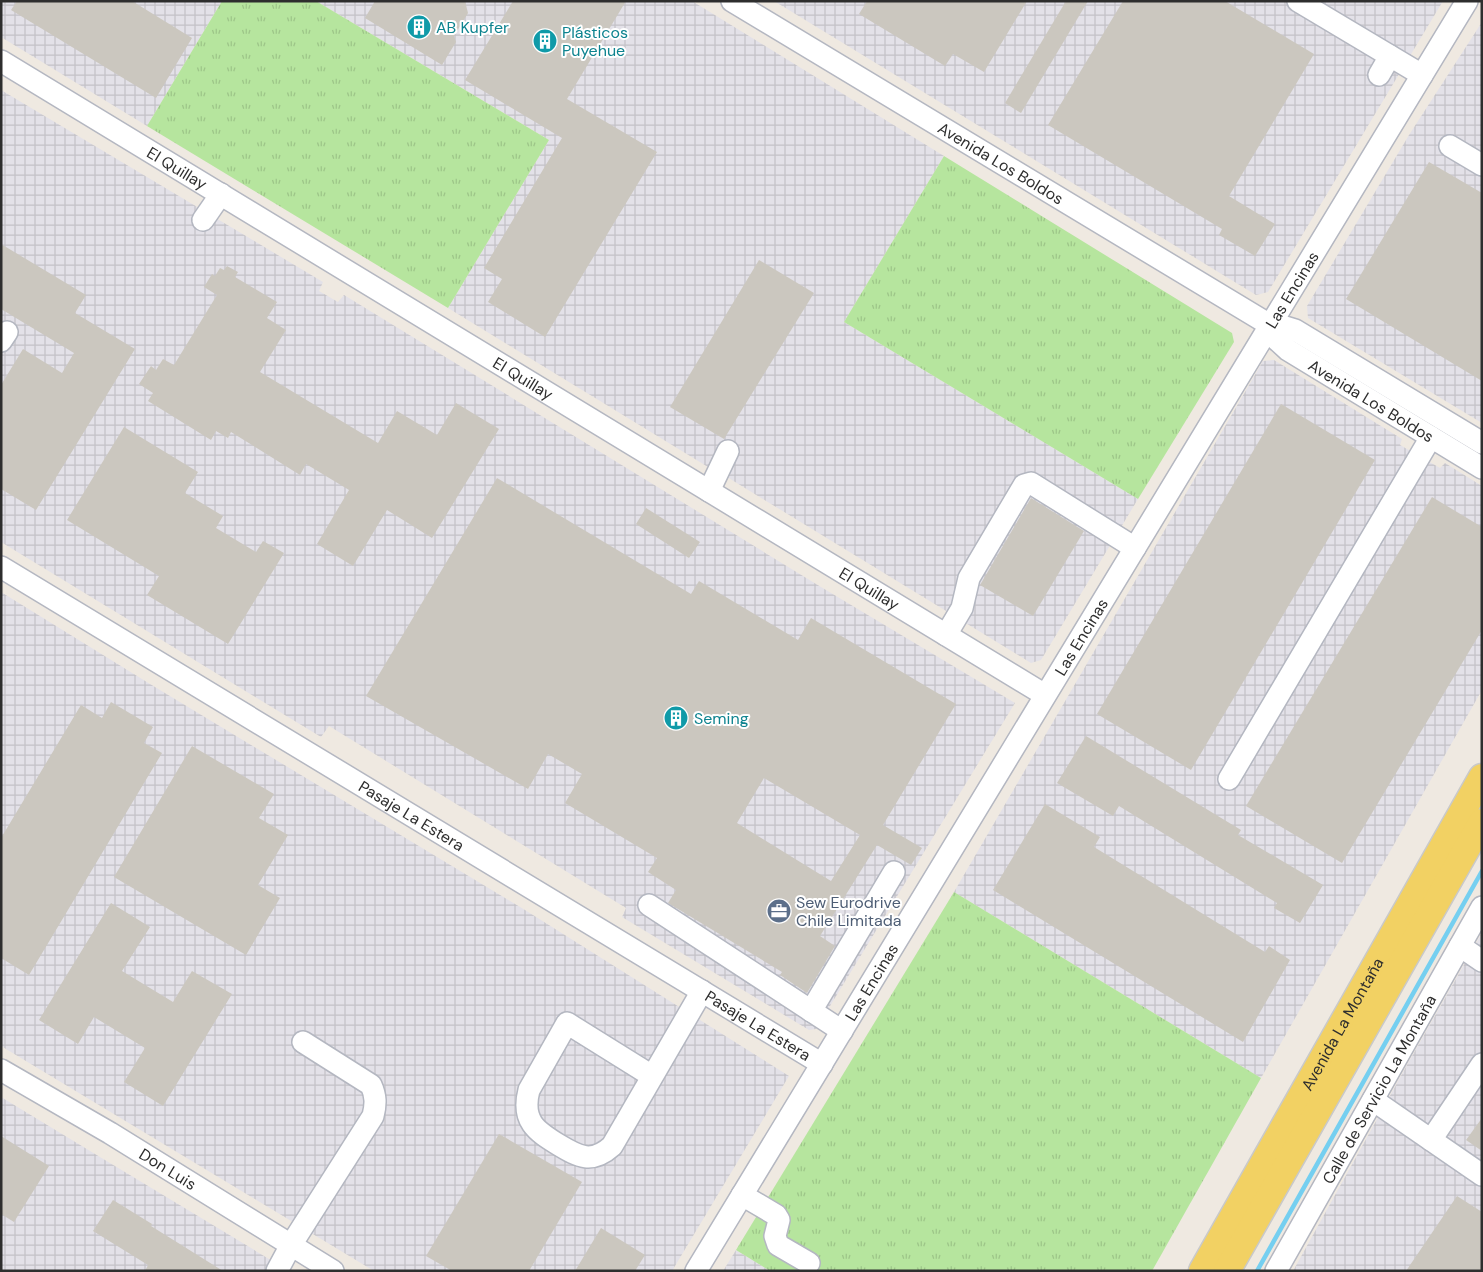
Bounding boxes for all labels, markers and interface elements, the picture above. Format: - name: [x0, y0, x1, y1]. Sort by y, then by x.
- building icon: AB Kupfer: [406, 14, 432, 40]
- place label: AB Kupfer: [436, 17, 509, 38]
- place label: Plásticos Puyehue: [562, 22, 628, 61]
- building icon: Plásticos Puyehue: [532, 28, 558, 54]
- street label: Avenida Los Boldos: [934, 117, 1068, 209]
- street label: El Quillay: [143, 142, 211, 194]
- street label: Las Encinas: [1260, 247, 1323, 332]
- street label: El Quillay: [489, 352, 557, 405]
- street label: Avenida Los Boldos: [1305, 355, 1438, 447]
- street label: El Quillay: [835, 562, 904, 615]
- street label: Las Encinas: [1050, 594, 1113, 679]
- building icon: Seming: [663, 705, 689, 731]
- place label: Seming: [694, 708, 749, 729]
- street label: Pasaje La Estera: [355, 776, 468, 856]
- place label: Sew Eurodrive Chile Limitada: [796, 892, 902, 931]
- office icon: Sew Eurodrive Chile Limitada: [766, 898, 792, 924]
- street label: Las Encinas: [840, 940, 903, 1025]
- street label: Avenida La Montaña: [1296, 954, 1388, 1094]
- street label: Pasaje La Estera: [701, 985, 815, 1065]
- street label: Calle de Servicio La Montaña: [1317, 991, 1441, 1187]
- street label: Don Luis: [135, 1143, 200, 1194]

